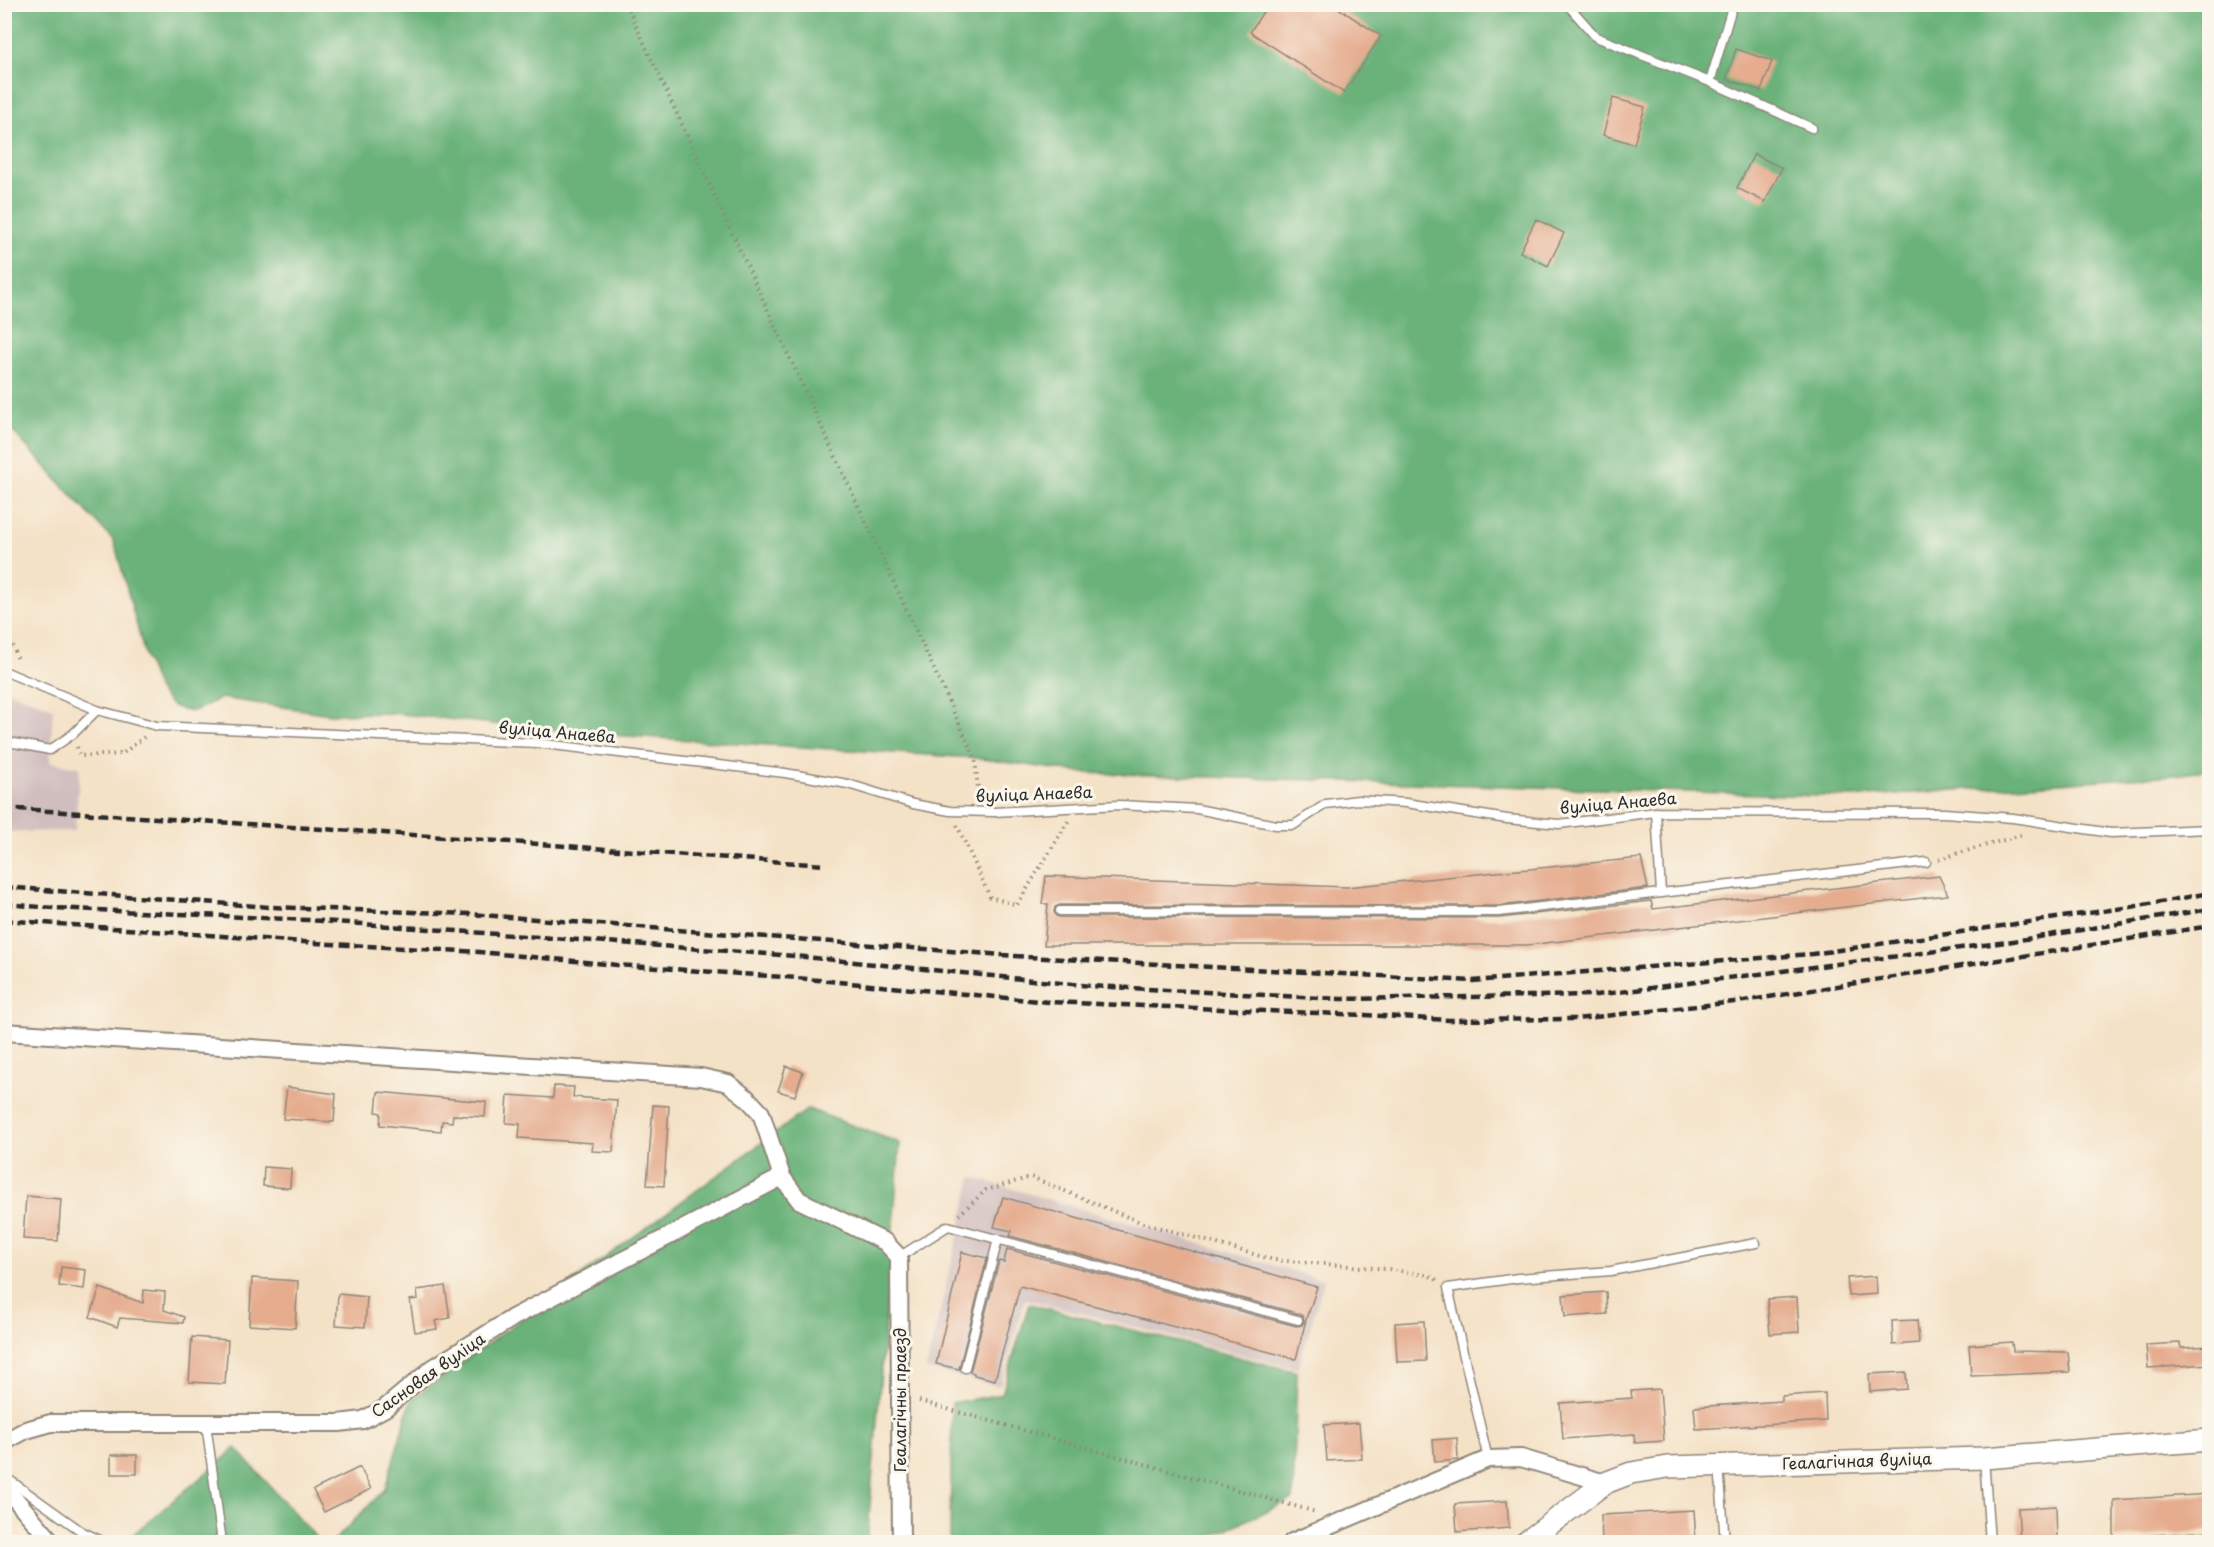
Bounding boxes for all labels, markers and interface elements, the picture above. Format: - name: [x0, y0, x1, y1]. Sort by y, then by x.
- street label: вуліца Анаева: [498, 714, 616, 748]
- street label: вуліца Анаева: [975, 779, 1093, 807]
- street label: вуліца Анаева: [1559, 785, 1677, 819]
- street label: Сасновая вуліца: [366, 1326, 489, 1423]
- street label: Геалагічны праезд: [887, 1328, 911, 1472]
- street label: Геалагічная вуліца: [1782, 1445, 1933, 1475]

